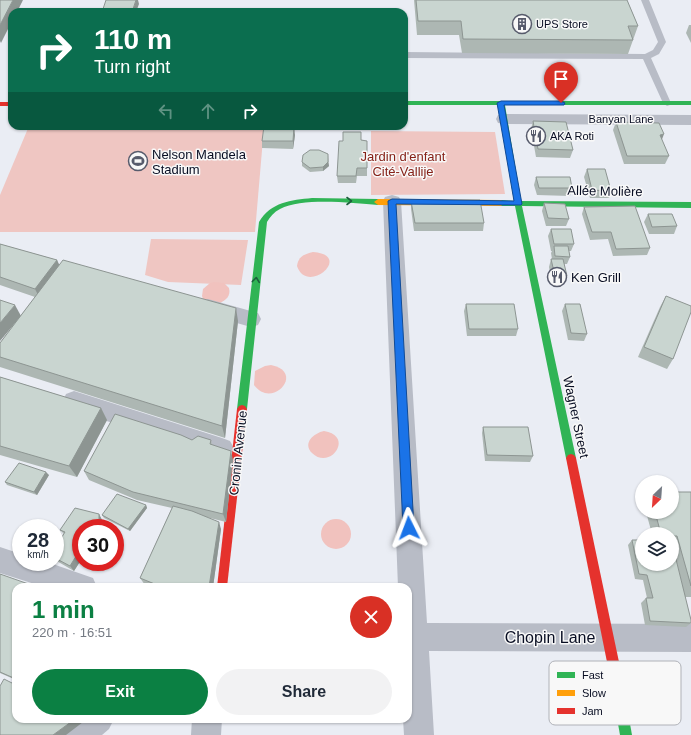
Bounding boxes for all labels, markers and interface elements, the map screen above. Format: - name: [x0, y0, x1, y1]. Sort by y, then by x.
- building icon: UPS Store: [511, 13, 533, 35]
- place label: UPS Store: [536, 18, 588, 30]
- icon: right: [28, 24, 80, 76]
- text: 110 m: [94, 24, 172, 55]
- text: Turn right: [94, 57, 170, 77]
- pin: [544, 62, 578, 103]
- icon: arrive: [550, 68, 572, 90]
- icon: left: [155, 100, 177, 122]
- icon: ahead: [197, 100, 219, 122]
- icon: right: [239, 100, 261, 122]
- street label: Banyan Lane: [589, 113, 653, 125]
- restaurant icon: AKA Roti: [525, 125, 547, 147]
- place label: AKA Roti: [550, 130, 594, 142]
- place label: Nelson Mandela Stadium: [152, 147, 247, 177]
- park label: Jardin d'enfant Cité-Vallije: [361, 149, 446, 179]
- sports icon: Nelson Mandela Stadium: [127, 150, 149, 172]
- street label: Allée Molière: [567, 183, 643, 199]
- one-way arrow: [346, 197, 352, 205]
- restaurant icon: Ken Grill: [546, 266, 568, 288]
- place label: Ken Grill: [571, 270, 621, 285]
- one-way arrow: [251, 277, 260, 283]
- street label: Wagner Street: [560, 375, 592, 460]
- street label: Cronin Avenue: [226, 410, 250, 496]
- north arrow: [635, 475, 679, 519]
- map controls: [635, 475, 679, 571]
- position arrow: [388, 507, 430, 549]
- speed limit sign: 30: [72, 519, 124, 571]
- button: layers: [635, 527, 679, 571]
- text: 28: [27, 529, 49, 551]
- text: km/h: [27, 549, 49, 560]
- text: 1 min: [32, 596, 95, 623]
- button: close: [350, 596, 392, 638]
- text: 220 m · 16:51: [32, 625, 112, 640]
- street label: Chopin Lane: [505, 629, 595, 646]
- legend: [549, 661, 681, 725]
- button: Exit: [32, 669, 208, 715]
- button: Share: [216, 669, 392, 715]
- text: Fast: [582, 669, 603, 681]
- text: Slow: [582, 687, 606, 699]
- text: Jam: [582, 705, 603, 717]

